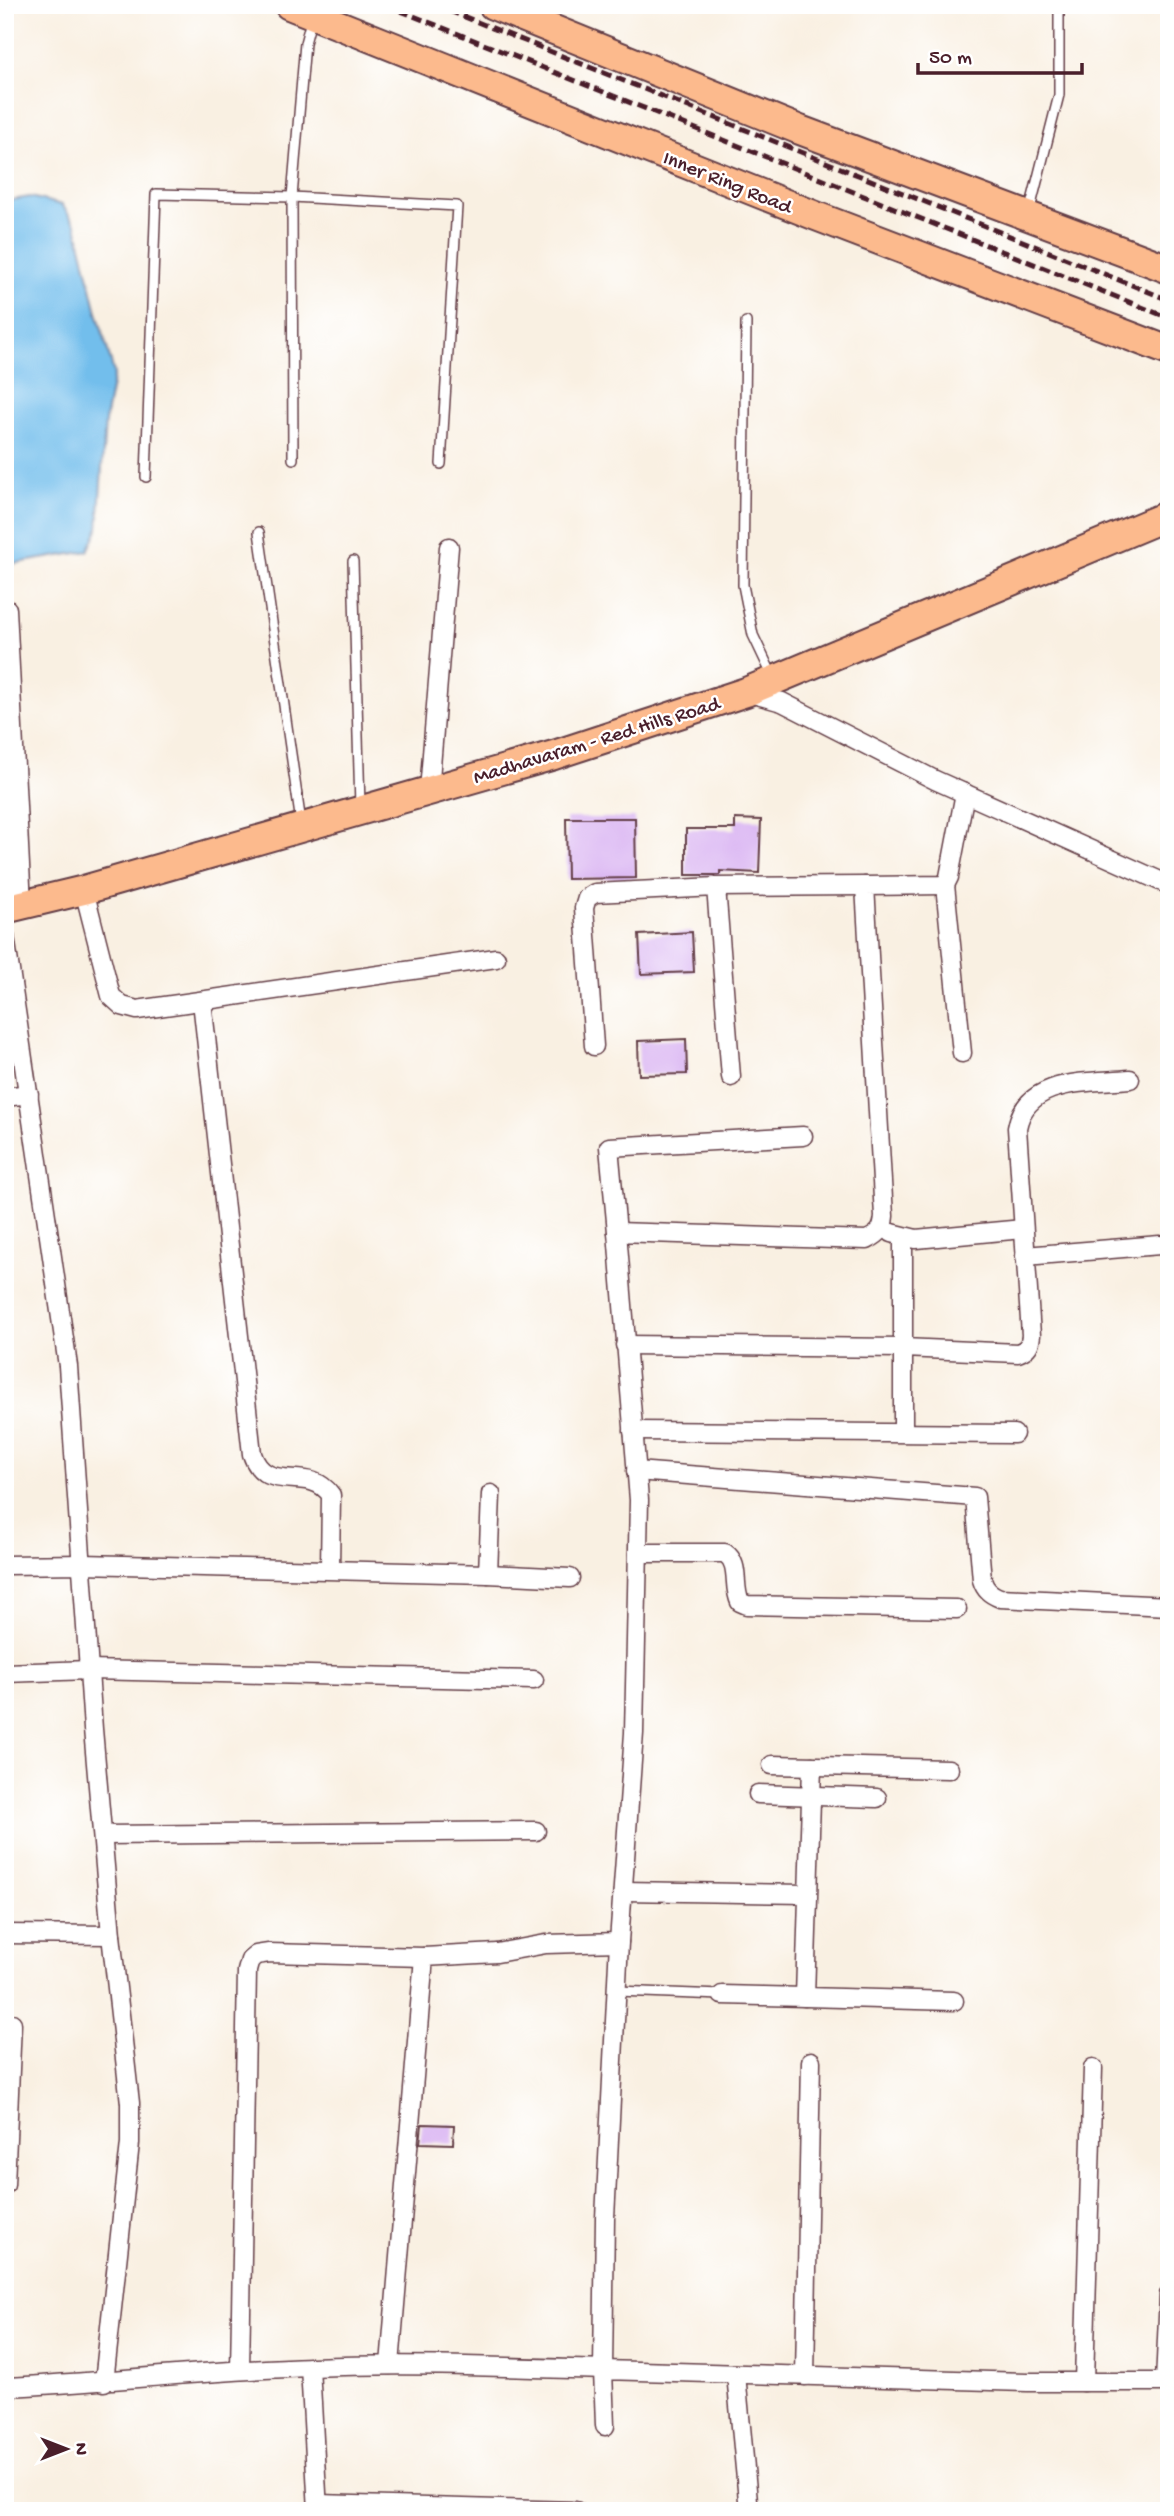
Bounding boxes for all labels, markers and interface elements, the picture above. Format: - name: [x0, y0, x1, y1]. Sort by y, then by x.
- scale bar: [918, 32, 1083, 76]
- text: 50 m: [929, 47, 972, 72]
- street label: Inner Ring Road: [659, 147, 796, 222]
- street label: Madhavaram - Red Hills Road: [471, 692, 725, 792]
- north arrow: [32, 2414, 102, 2484]
- text: N: [68, 2443, 91, 2455]

